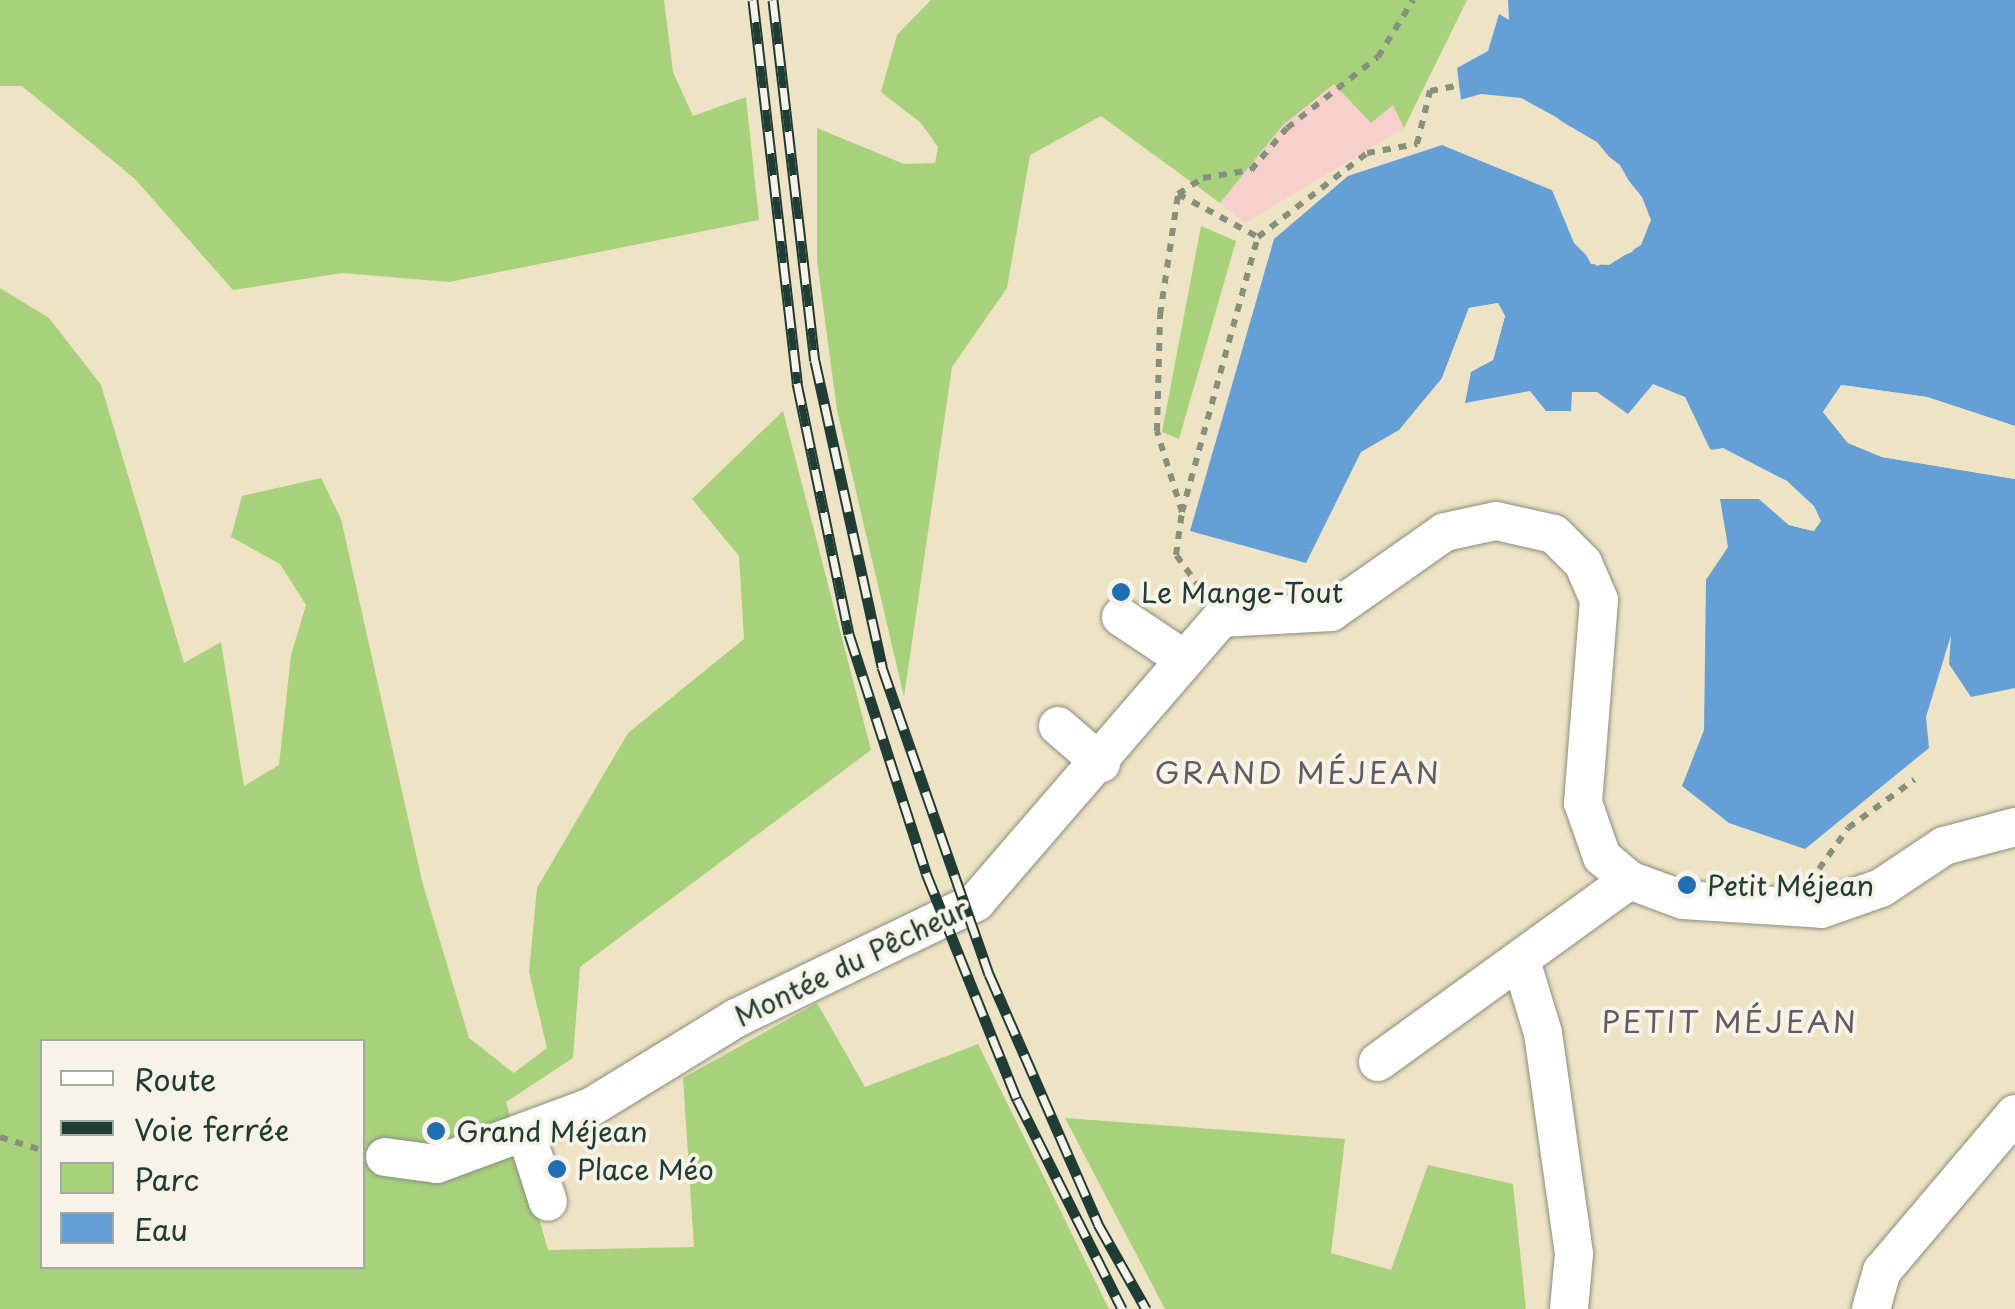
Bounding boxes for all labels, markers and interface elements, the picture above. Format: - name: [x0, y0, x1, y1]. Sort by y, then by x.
- place label: Le Mange-Tout: [1141, 575, 1344, 609]
- marker: Le Mange-Tout: [1110, 581, 1132, 603]
- district label: GRAND MÉJEAN: [1157, 754, 1439, 790]
- place label: Petit Méjean: [1707, 868, 1875, 902]
- marker: Petit Méjean: [1676, 874, 1698, 896]
- street label: Montée du Pêcheur: [728, 890, 974, 1034]
- district label: PETIT MÉJEAN: [1602, 1003, 1858, 1039]
- legend: [40, 1039, 365, 1269]
- text: Route: [134, 1056, 216, 1101]
- text: Voie ferrée: [134, 1106, 289, 1151]
- place label: Grand Méjean: [456, 1114, 649, 1148]
- marker: Grand Méjean: [425, 1120, 447, 1142]
- place label: Place Méo: [577, 1152, 714, 1186]
- text: Parc: [134, 1156, 199, 1201]
- marker: Place Méo: [546, 1158, 568, 1180]
- text: Eau: [134, 1206, 188, 1251]

